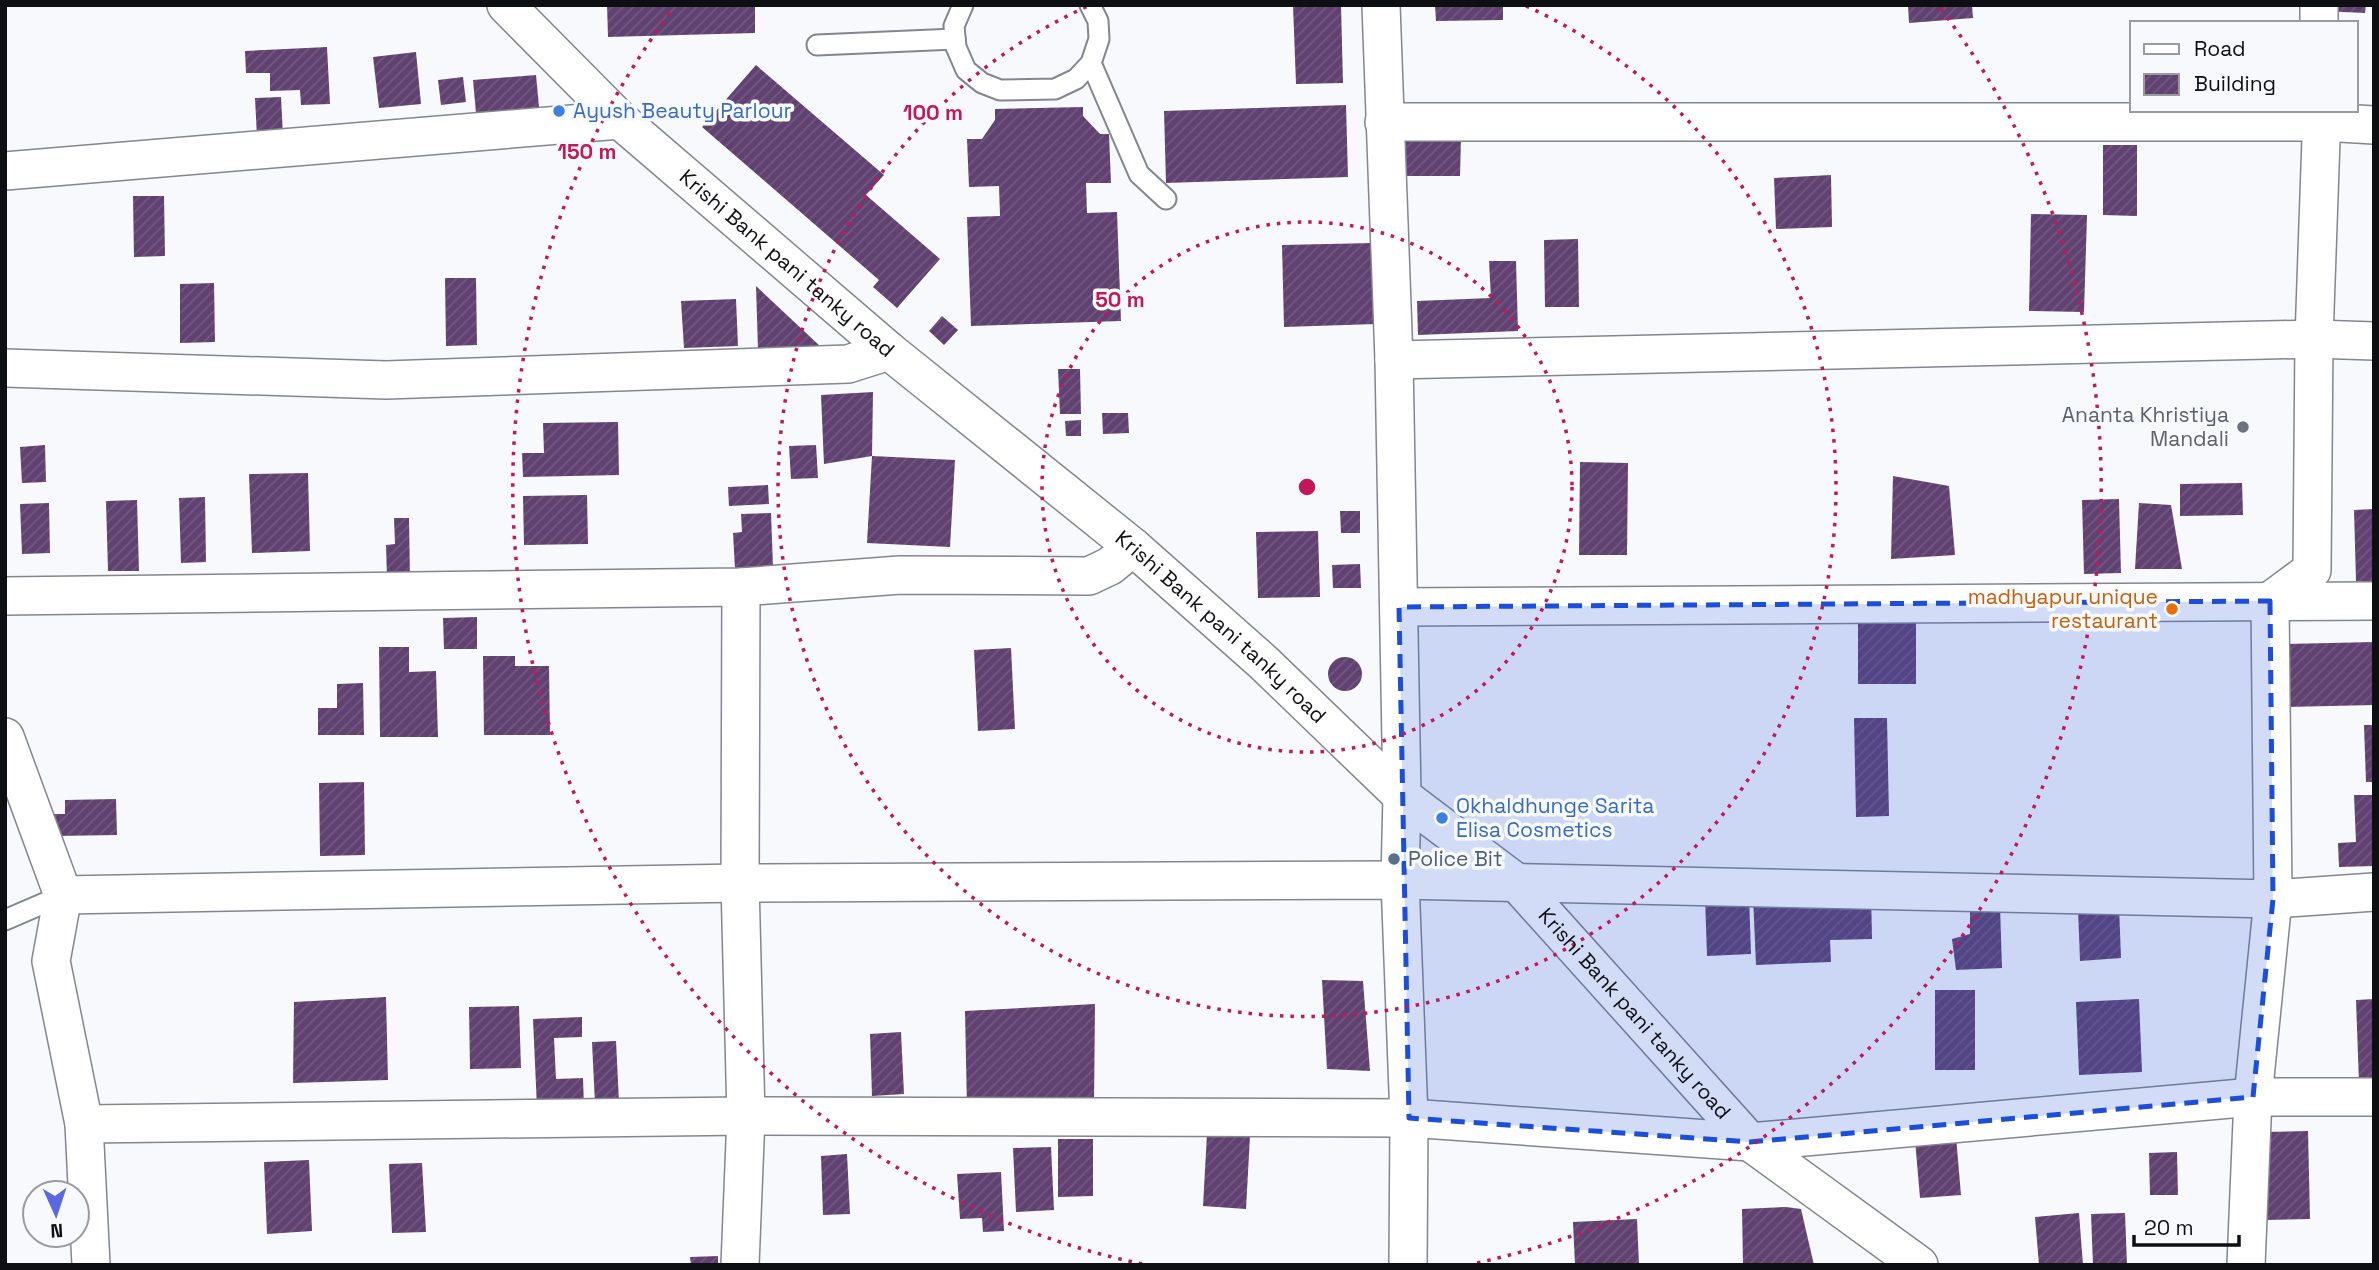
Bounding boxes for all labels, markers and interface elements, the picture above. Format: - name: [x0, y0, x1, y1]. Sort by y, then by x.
- legend: [2130, 21, 2358, 112]
- text: Road: [2194, 35, 2246, 62]
- text: Building: [2194, 70, 2276, 97]
- place label: Ayush Beauty Parlour: [573, 97, 792, 124]
- text: 100 m: [903, 99, 963, 126]
- marker: Ayush Beauty Parlour: [551, 103, 567, 119]
- text: 150 m: [558, 138, 616, 165]
- street label: Krishi Bank pani tanky road: [674, 163, 900, 363]
- text: 50 m: [1095, 286, 1145, 313]
- place label: Ananta Khristiya Mandali: [2062, 401, 2229, 452]
- marker: Ananta Khristiya Mandali: [2235, 419, 2251, 435]
- centre of rings: [1295, 475, 1319, 499]
- street label: Krishi Bank pani tanky road: [1110, 524, 1332, 729]
- place label: madhyapur unique restaurant: [1968, 583, 2158, 634]
- marker: madhyapur unique restaurant: [2164, 601, 2180, 617]
- place label: Okhaldhunge Sarita Elisa Cosmetics: [1456, 792, 1654, 843]
- marker: Okhaldhunge Sarita Elisa Cosmetics: [1434, 810, 1450, 826]
- place label: Police Bit: [1408, 845, 1503, 872]
- marker: Police Bit: [1386, 851, 1402, 867]
- street label: Krishi Bank pani tanky road: [1533, 902, 1737, 1125]
- north arrow: [21, 1179, 91, 1249]
- scale bar: [2134, 1204, 2239, 1248]
- text: 20 m: [2144, 1214, 2194, 1241]
- text: N: [50, 1218, 64, 1243]

